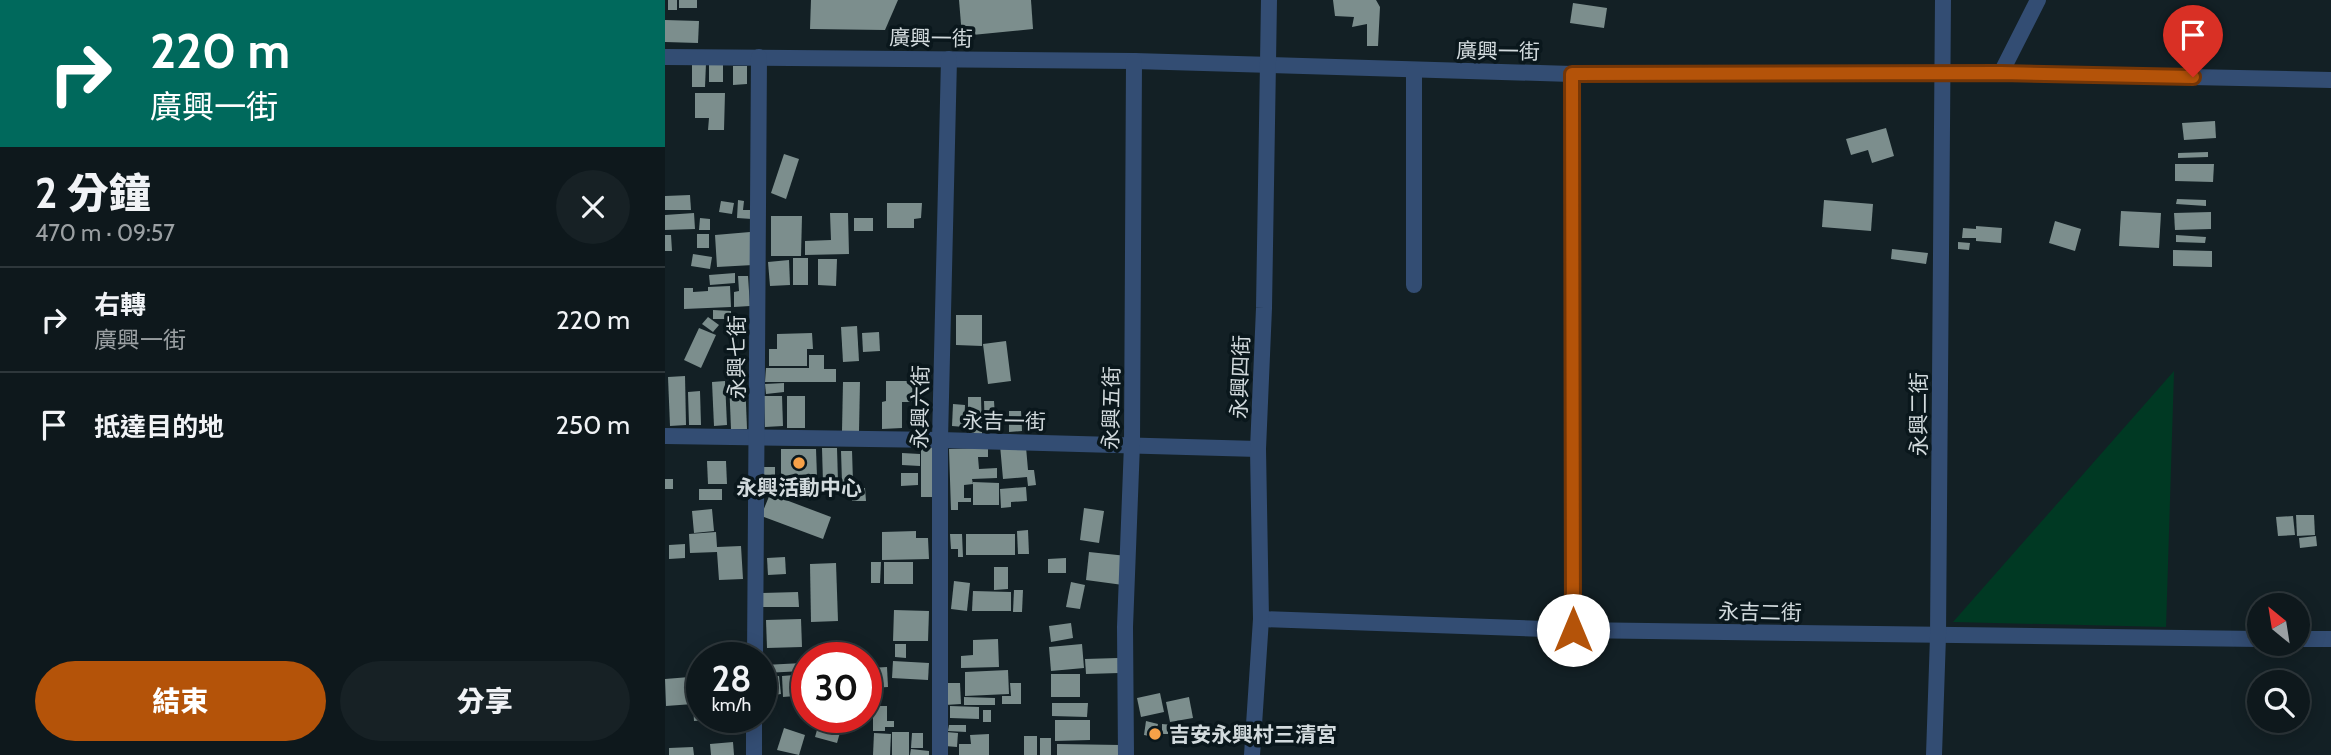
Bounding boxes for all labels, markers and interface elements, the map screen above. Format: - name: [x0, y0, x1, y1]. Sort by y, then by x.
- pin: [2163, 5, 2223, 77]
- icon: arrive: [2174, 16, 2212, 54]
- text: 220 m: [150, 21, 290, 80]
- street label: 廣興一街: [889, 25, 973, 51]
- icon: right: [35, 28, 126, 119]
- street label: 廣興一街: [1456, 38, 1540, 64]
- text: 廣興一街: [150, 87, 278, 126]
- text: 2 分鐘: [35, 167, 151, 219]
- button: close: [556, 170, 630, 244]
- text: 470 m · 09:57: [35, 219, 175, 247]
- text: 右轉: [94, 289, 146, 321]
- icon: right: [35, 301, 73, 339]
- text: 220 m: [556, 304, 630, 336]
- street label: 永興七街: [724, 315, 749, 399]
- text: 廣興一街: [94, 326, 186, 354]
- street label: 永興四街: [1226, 335, 1254, 419]
- street label: 永興六街: [907, 365, 933, 449]
- street label: 永興五街: [1098, 366, 1124, 450]
- street label: 永興二街: [1906, 372, 1931, 456]
- icon: arrive: [35, 406, 73, 444]
- street label: 永吉一街: [962, 408, 1046, 434]
- text: 250 m: [556, 409, 630, 441]
- text: 抵達目的地: [94, 411, 224, 443]
- marker: 永興活動中心: [791, 455, 807, 471]
- place label: 永興活動中心: [736, 475, 862, 500]
- position arrow: [1536, 593, 1610, 667]
- north arrow: [2247, 593, 2310, 656]
- map controls: [2247, 593, 2310, 733]
- street label: 永吉二街: [1718, 599, 1802, 625]
- speed limit sign: 30: [791, 642, 882, 733]
- text: 28: [712, 657, 751, 700]
- button: 結束: [35, 661, 326, 741]
- button: 分享: [340, 661, 630, 741]
- button: search: [2247, 670, 2310, 733]
- text: km/h: [712, 694, 751, 716]
- place label: 吉安永興村三清宮: [1169, 722, 1337, 747]
- marker: 吉安永興村三清宮: [1147, 726, 1163, 742]

